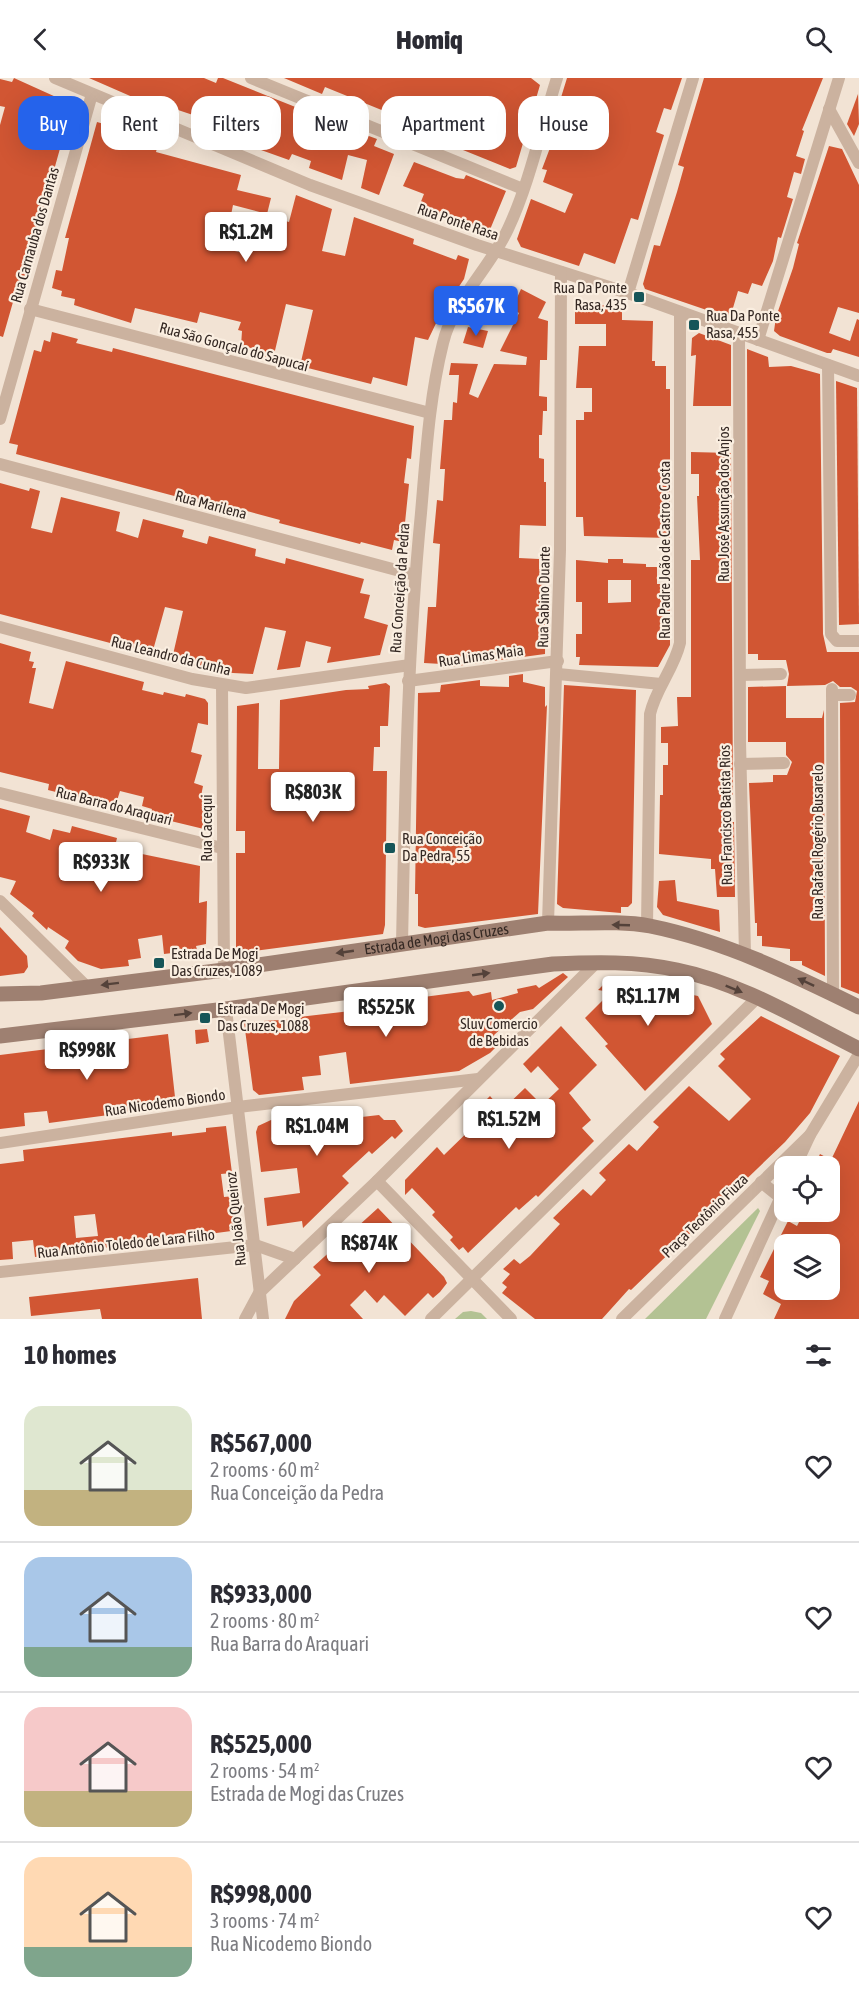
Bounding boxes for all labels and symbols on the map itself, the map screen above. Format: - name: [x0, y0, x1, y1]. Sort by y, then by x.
- street label: Rua Carnauba dos Dantas: [7, 165, 62, 305]
- street label: Rua Ponte Rasa: [415, 200, 501, 243]
- pin: R$1.2M: [197, 212, 295, 263]
- place label: Rua Da Ponte Rasa, 435: [553, 279, 627, 313]
- pin: R$567K: [427, 286, 525, 337]
- marker: Rua Da Ponte Rasa, 435: [632, 290, 646, 304]
- place label: Rua Da Ponte Rasa, 455: [706, 307, 780, 341]
- street label: Rua São Gonçalo do Sapucaí: [158, 318, 311, 375]
- marker: Rua Da Ponte Rasa, 455: [687, 318, 701, 332]
- street label: Rua José Assunção dos Anjos: [715, 426, 732, 582]
- street label: Rua Padre João de Castro e Costa: [656, 461, 673, 639]
- street label: Rua Marilena: [173, 487, 249, 522]
- street label: Rua Conceição da Pedra: [386, 522, 413, 654]
- street label: Rua Sabino Duarte: [534, 546, 553, 648]
- street label: Rua Leandro da Cunha: [109, 632, 233, 679]
- street label: Rua Limas Maia: [437, 641, 525, 670]
- street label: Rua Francisco Batista Rios: [716, 745, 735, 885]
- street label: Rua Rafael Rogério Busarelo: [809, 764, 826, 920]
- pin: R$803K: [264, 772, 362, 823]
- street label: Rua Barra do Araquari: [54, 783, 174, 828]
- street label: Rua Cacequi: [198, 794, 215, 862]
- place label: Rua Conceição Da Pedra, 55: [402, 830, 482, 864]
- marker: Rua Conceição Da Pedra, 55: [383, 841, 397, 855]
- pin: R$933K: [52, 842, 150, 893]
- street label: Estrada de Mogi das Cruzes: [363, 920, 510, 958]
- one-way arrow: [612, 920, 631, 930]
- place label: Estrada De Mogi Das Cruzes, 1089: [171, 945, 262, 979]
- one-way arrow: [335, 948, 354, 957]
- marker: Estrada De Mogi Das Cruzes, 1089: [152, 956, 166, 970]
- one-way arrow: [471, 969, 490, 978]
- pin: R$1.17M: [593, 976, 703, 1027]
- one-way arrow: [797, 977, 815, 987]
- one-way arrow: [100, 979, 119, 989]
- one-way arrow: [725, 985, 743, 994]
- pin: R$525K: [337, 987, 435, 1038]
- marker: Sluv Comercio de Bebidas: [492, 999, 506, 1013]
- place label: Estrada De Mogi Das Cruzes, 1088: [217, 1000, 308, 1034]
- one-way arrow: [174, 1009, 193, 1019]
- marker: Estrada De Mogi Das Cruzes, 1088: [198, 1011, 212, 1025]
- place label: Sluv Comercio de Bebidas: [460, 1015, 538, 1049]
- pin: R$998K: [38, 1030, 136, 1081]
- street label: Rua Nicodemo Biondo: [104, 1086, 226, 1119]
- pin: R$1.52M: [454, 1099, 564, 1150]
- pin: R$1.04M: [262, 1106, 372, 1157]
- street label: Rua João Queiroz: [222, 1170, 249, 1267]
- street label: Praça Teotônio Fiuza: [658, 1170, 751, 1261]
- pin: R$874K: [320, 1223, 418, 1274]
- street label: Rua Antônio Toledo de Lara Filho: [36, 1226, 216, 1261]

